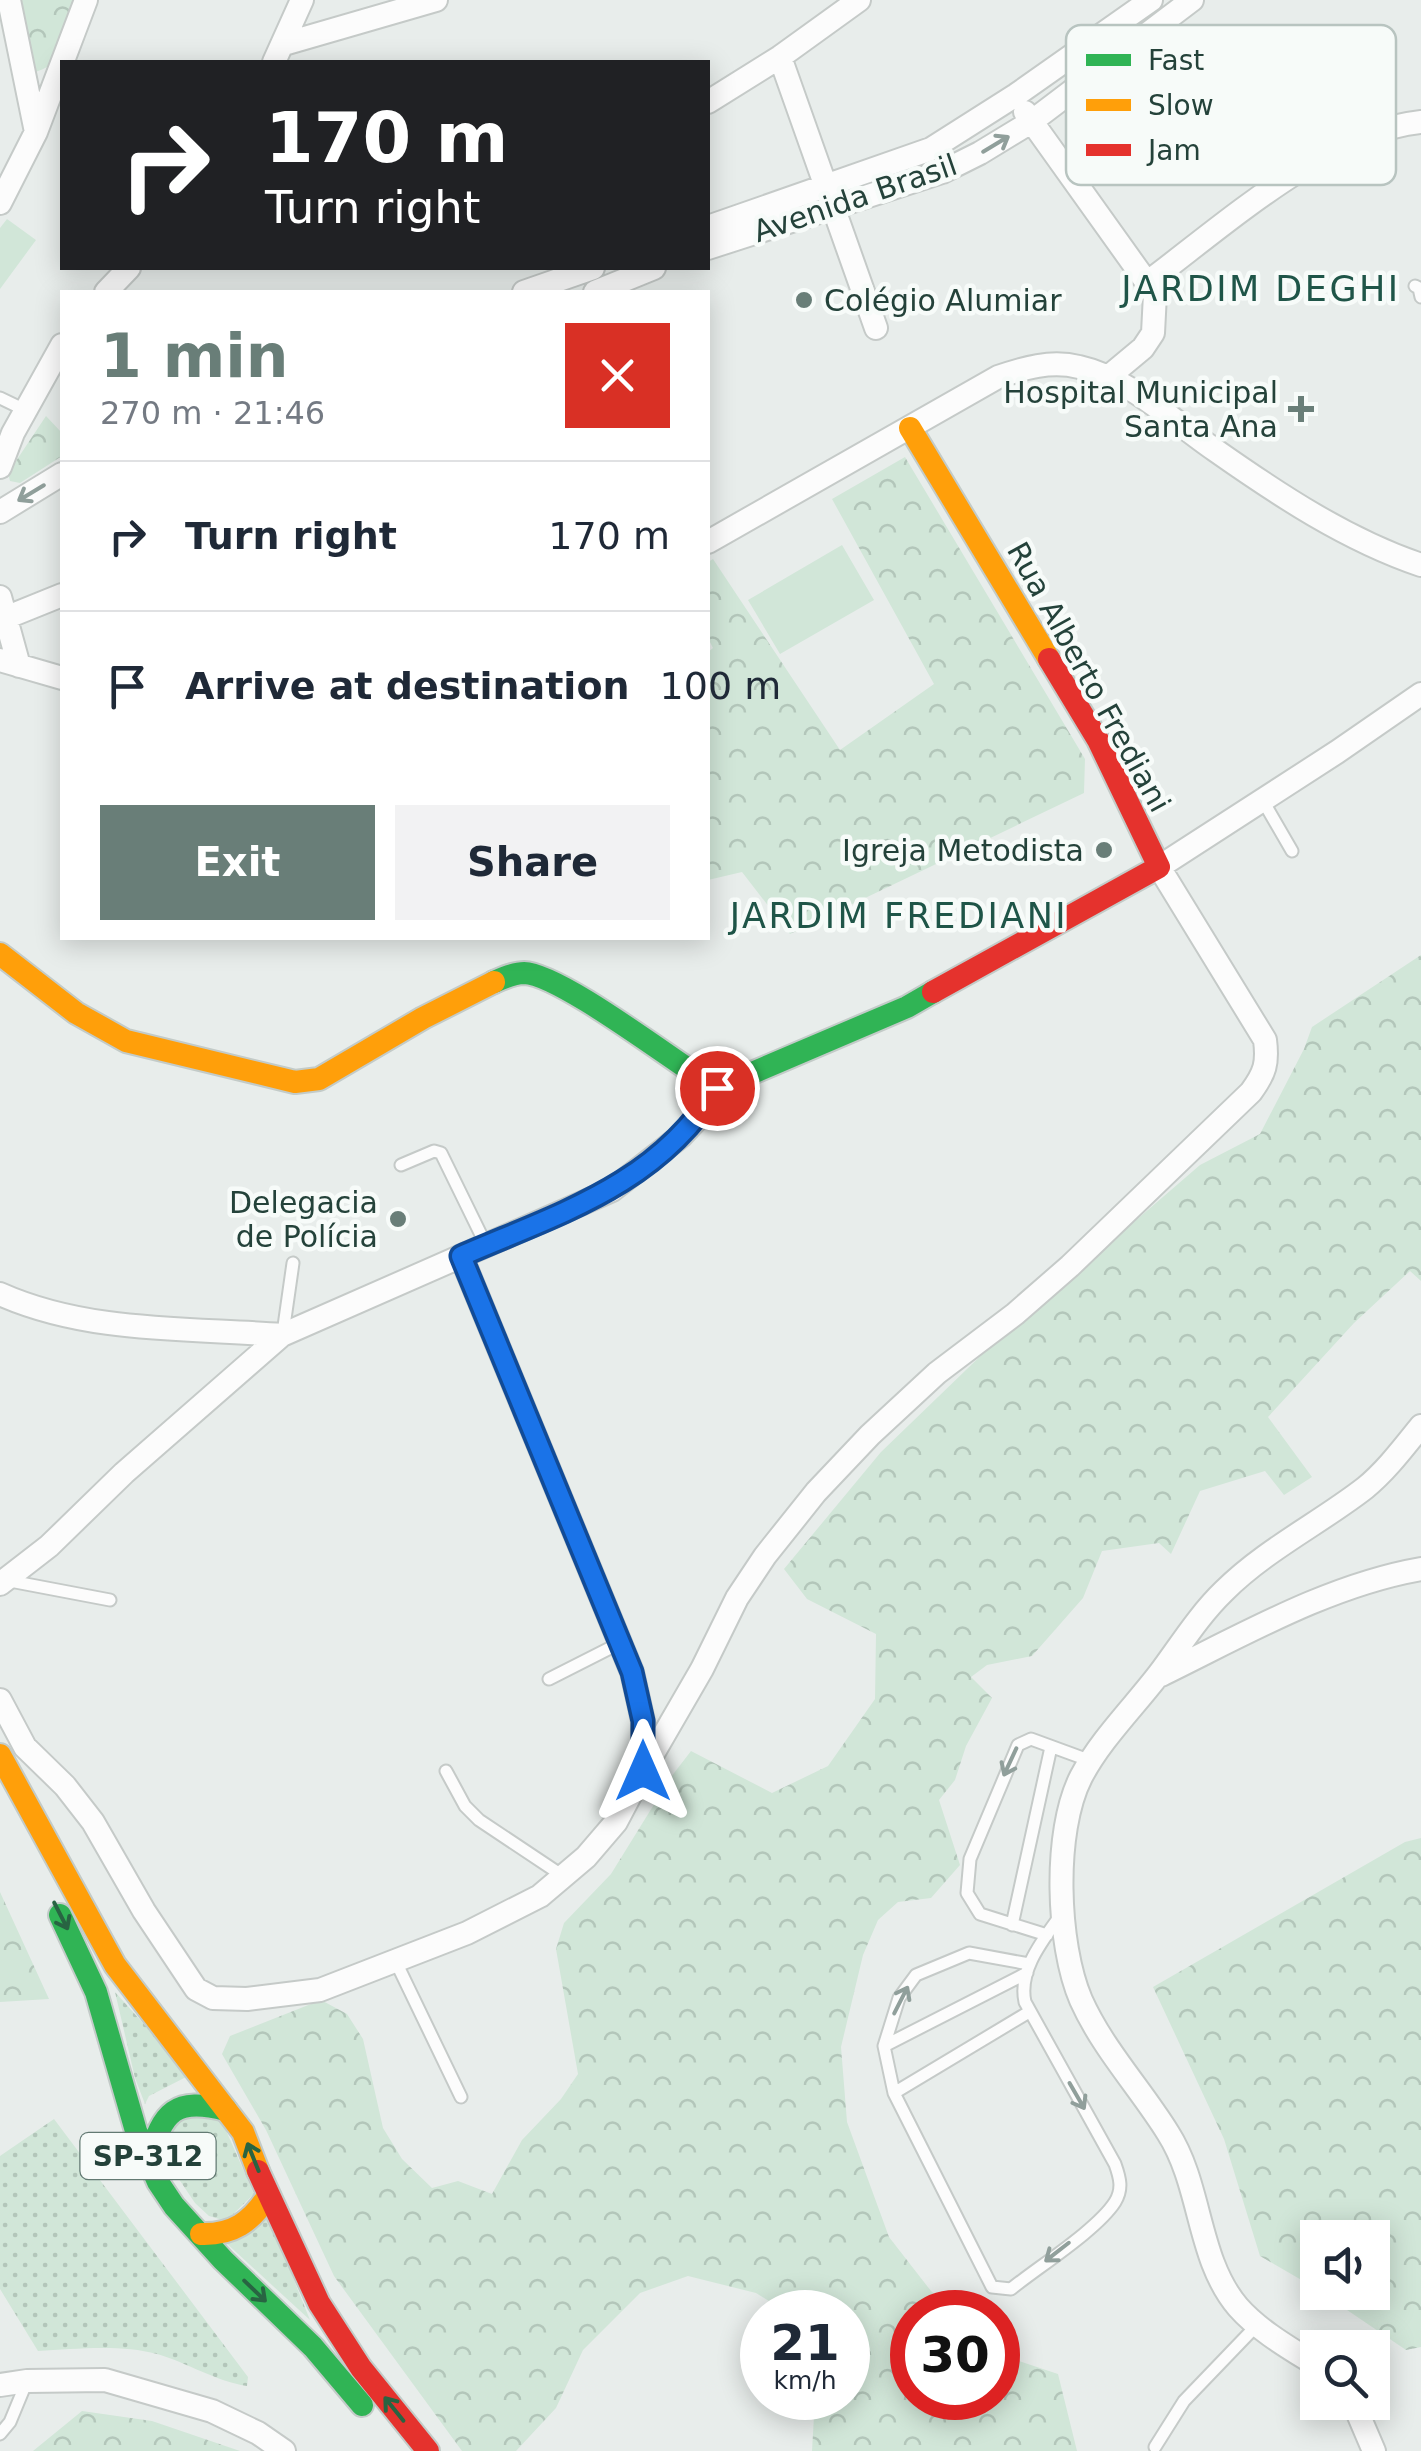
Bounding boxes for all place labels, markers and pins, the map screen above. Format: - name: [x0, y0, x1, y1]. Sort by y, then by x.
- place label: Colégio Alumiar: [824, 283, 1062, 318]
- marker: Colégio Alumiar: [793, 289, 815, 311]
- place label: Hospital Municipal Santa Ana: [1003, 375, 1278, 444]
- marker: Hospital Municipal Santa Ana: [1288, 396, 1314, 422]
- place label: Igreja Metodista: [842, 833, 1084, 868]
- marker: Igreja Metodista: [1093, 839, 1115, 861]
- pin: [675, 1046, 760, 1131]
- place label: Delegacia de Polícia: [229, 1185, 378, 1254]
- marker: Delegacia de Polícia: [387, 1208, 409, 1230]

